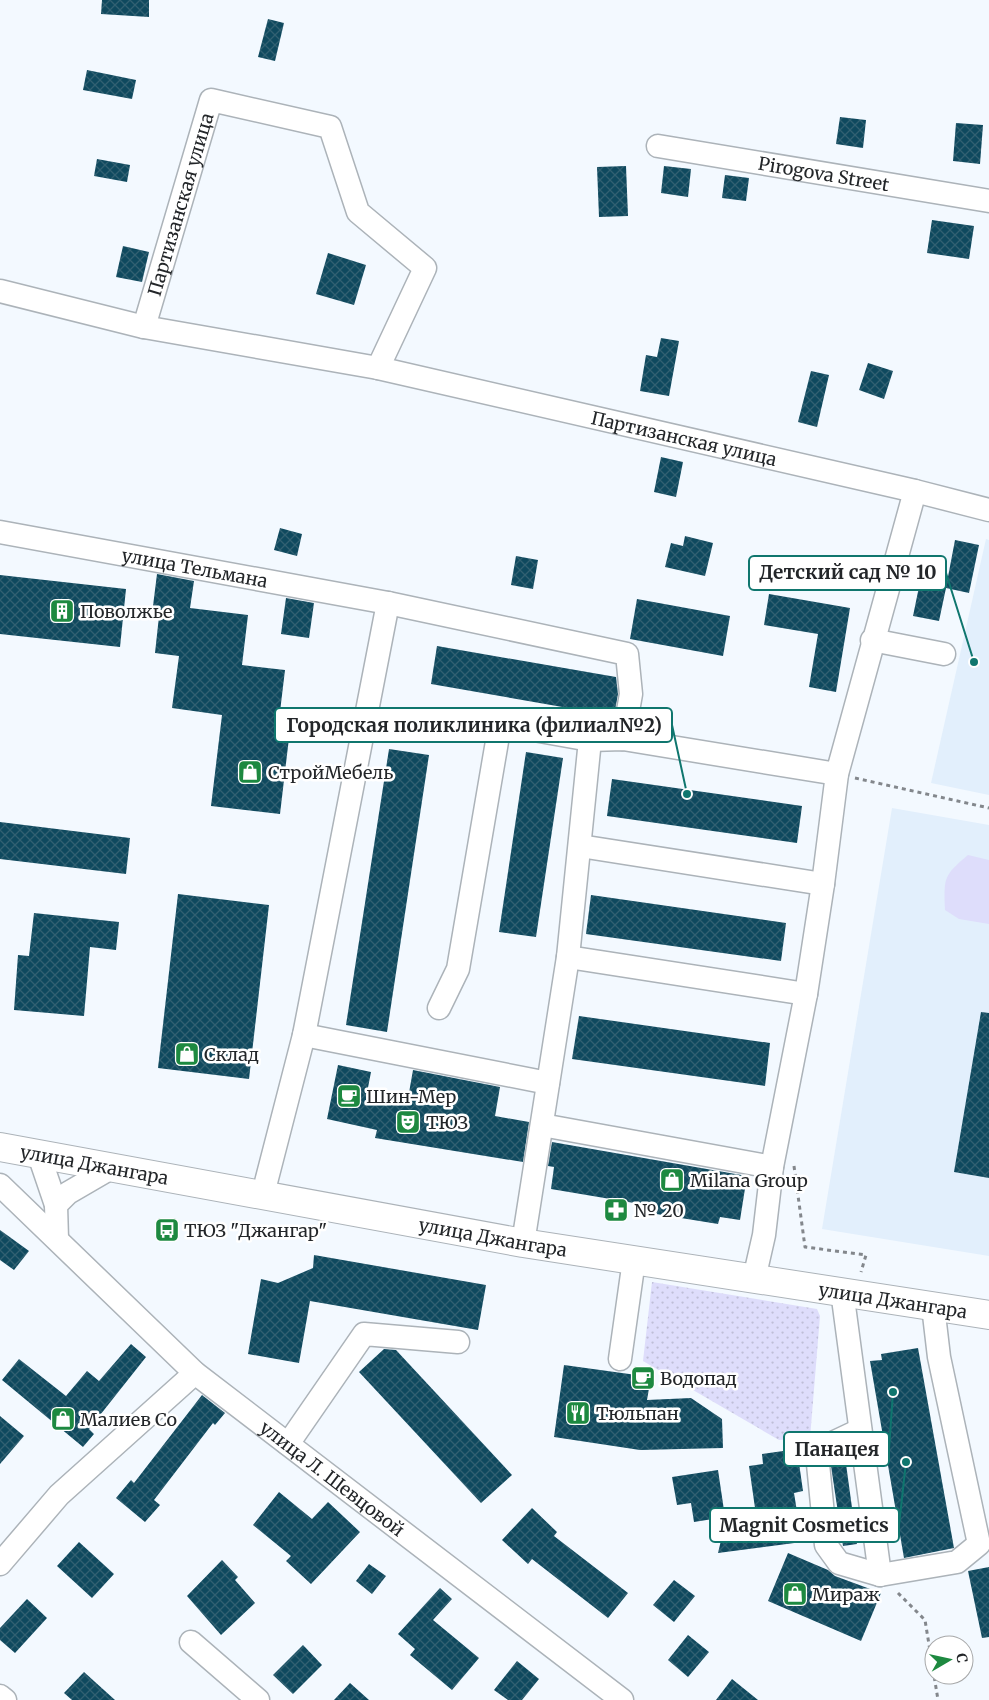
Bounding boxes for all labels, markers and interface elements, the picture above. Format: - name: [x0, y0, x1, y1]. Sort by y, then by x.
- street label: Партизанская улица: [142, 110, 218, 298]
- street label: Pirogova Street: [757, 151, 891, 196]
- street label: Партизанская улица: [589, 406, 779, 471]
- street label: улица Тельмана: [120, 543, 270, 592]
- callout: Детский сад № 10: [749, 556, 946, 590]
- text: Детский сад № 10: [759, 560, 937, 584]
- building icon: Поволжье: [49, 598, 75, 624]
- place label: Поволжье: [80, 600, 172, 623]
- callout: Городская поликлиника (филиал№2): [275, 708, 672, 742]
- text: Городская поликлиника (филиал№2): [286, 713, 662, 737]
- shop icon: СтройМебель: [237, 759, 263, 785]
- place label: СтройМебель: [268, 761, 393, 784]
- shop icon: Склад: [174, 1041, 200, 1067]
- place label: Склад: [204, 1043, 259, 1066]
- cafe icon: Шин-Мер: [336, 1083, 362, 1109]
- place label: Шин-Мер: [366, 1085, 456, 1108]
- theatre icon: ТЮЗ: [395, 1109, 421, 1135]
- place label: ТЮЗ: [426, 1111, 468, 1134]
- street label: улица Джангара: [19, 1139, 171, 1189]
- shop icon: Milana Group: [659, 1167, 685, 1193]
- place label: Milana Group: [690, 1169, 808, 1192]
- pharmacy icon: № 20: [603, 1197, 629, 1223]
- place label: № 20: [634, 1199, 684, 1222]
- street label: улица Джангара: [417, 1213, 569, 1261]
- bus stop icon: ТЮЗ "Джангар": [154, 1217, 180, 1243]
- place label: ТЮЗ "Джангар": [184, 1219, 327, 1242]
- street label: улица Джангара: [817, 1277, 969, 1323]
- cafe icon: Водопад: [630, 1365, 656, 1391]
- place label: Водопад: [660, 1367, 737, 1390]
- restaurant icon: Тюльпан: [565, 1400, 591, 1426]
- place label: Тюльпан: [596, 1402, 679, 1425]
- shop icon: Малиев Со: [50, 1406, 76, 1432]
- place label: Малиев Со: [80, 1408, 177, 1431]
- street label: улица Л. Шевцовой: [255, 1416, 409, 1541]
- callout: Панацея: [784, 1432, 889, 1466]
- text: Панацея: [795, 1437, 880, 1461]
- callout: Magnit Cosmetics: [710, 1508, 899, 1542]
- text: Magnit Cosmetics: [719, 1513, 889, 1537]
- shop icon: Мираж: [782, 1581, 808, 1607]
- place label: Мираж: [812, 1583, 880, 1606]
- north arrow: [924, 1635, 974, 1685]
- text: С: [952, 1652, 971, 1664]

